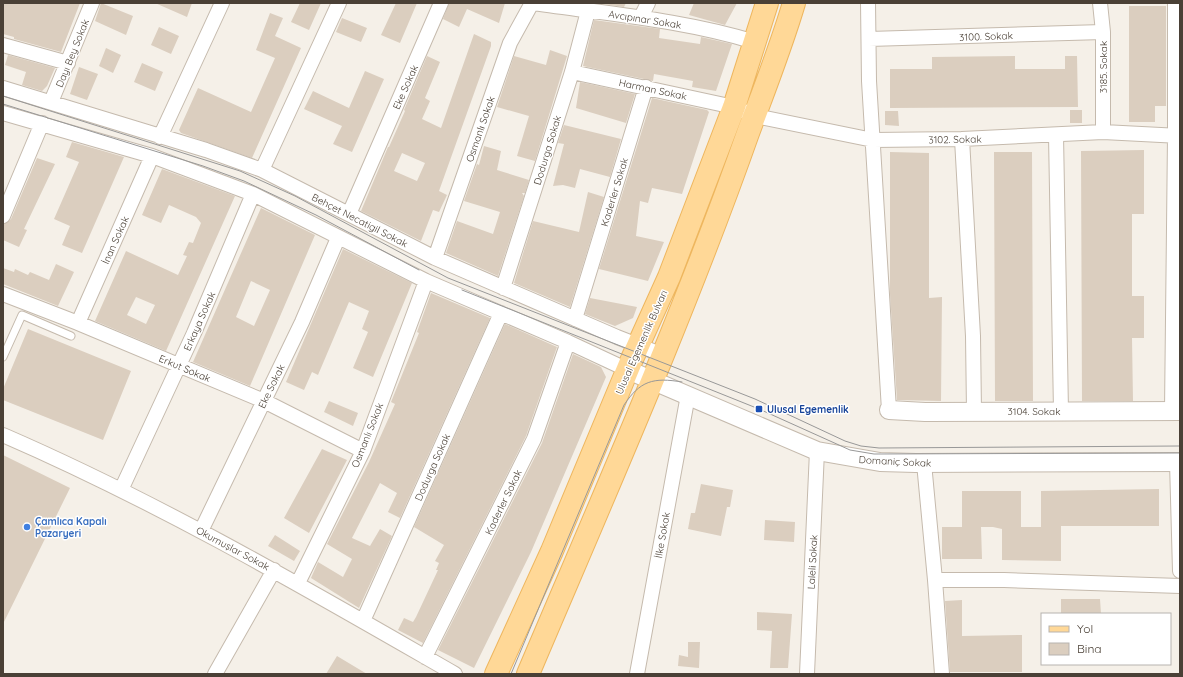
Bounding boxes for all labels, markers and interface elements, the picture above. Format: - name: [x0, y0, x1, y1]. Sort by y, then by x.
- street label: Avcıpınar Sokak: [607, 7, 682, 32]
- street label: Dayı Bey Sokak: [53, 17, 92, 89]
- street label: 3100. Sokak: [959, 29, 1013, 44]
- street label: 3185. Sokak: [1097, 41, 1110, 93]
- street label: Eke Sokak: [390, 63, 421, 112]
- street label: Harman Sokak: [618, 76, 688, 103]
- street label: Osmanlı Sokak: [463, 94, 498, 164]
- street label: Dodurga Sokak: [531, 114, 564, 187]
- street label: 3102. Sokak: [928, 133, 982, 146]
- street label: Kaderler Sokak: [598, 156, 631, 228]
- street label: Behçet Necatigil Sokak: [309, 191, 410, 250]
- street label: İnan Sokak: [99, 214, 132, 266]
- street label: Ulusal Egemenlik Bulvarı: [613, 288, 670, 396]
- street label: Erkaya Sokak: [181, 289, 218, 353]
- street label: Erkut Sokak: [157, 352, 213, 385]
- street label: Eke Sokak: [255, 362, 288, 410]
- street label: Osmanlı Sokak: [349, 401, 386, 470]
- place label: Ulusal Egemenlik: [767, 403, 849, 416]
- marker: Ulusal Egemenlik: [754, 404, 764, 414]
- street label: 3104. Sokak: [1007, 405, 1061, 418]
- street label: Dodurga Sokak: [412, 432, 453, 503]
- street label: Domaniç Sokak: [858, 453, 932, 470]
- street label: Kaderler Sokak: [482, 467, 525, 537]
- street label: İlke Sokak: [652, 511, 673, 559]
- place label: Çamlıca Kapalı Pazaryeri: [35, 515, 107, 540]
- marker: Çamlıca Kapalı Pazaryeri: [22, 522, 32, 532]
- street label: Okumuşlar Sokak: [194, 524, 272, 573]
- street label: Laleli Sokak: [805, 534, 820, 590]
- legend: [1041, 613, 1171, 665]
- text: Yol: [1077, 621, 1093, 636]
- text: Bina: [1077, 641, 1102, 656]

